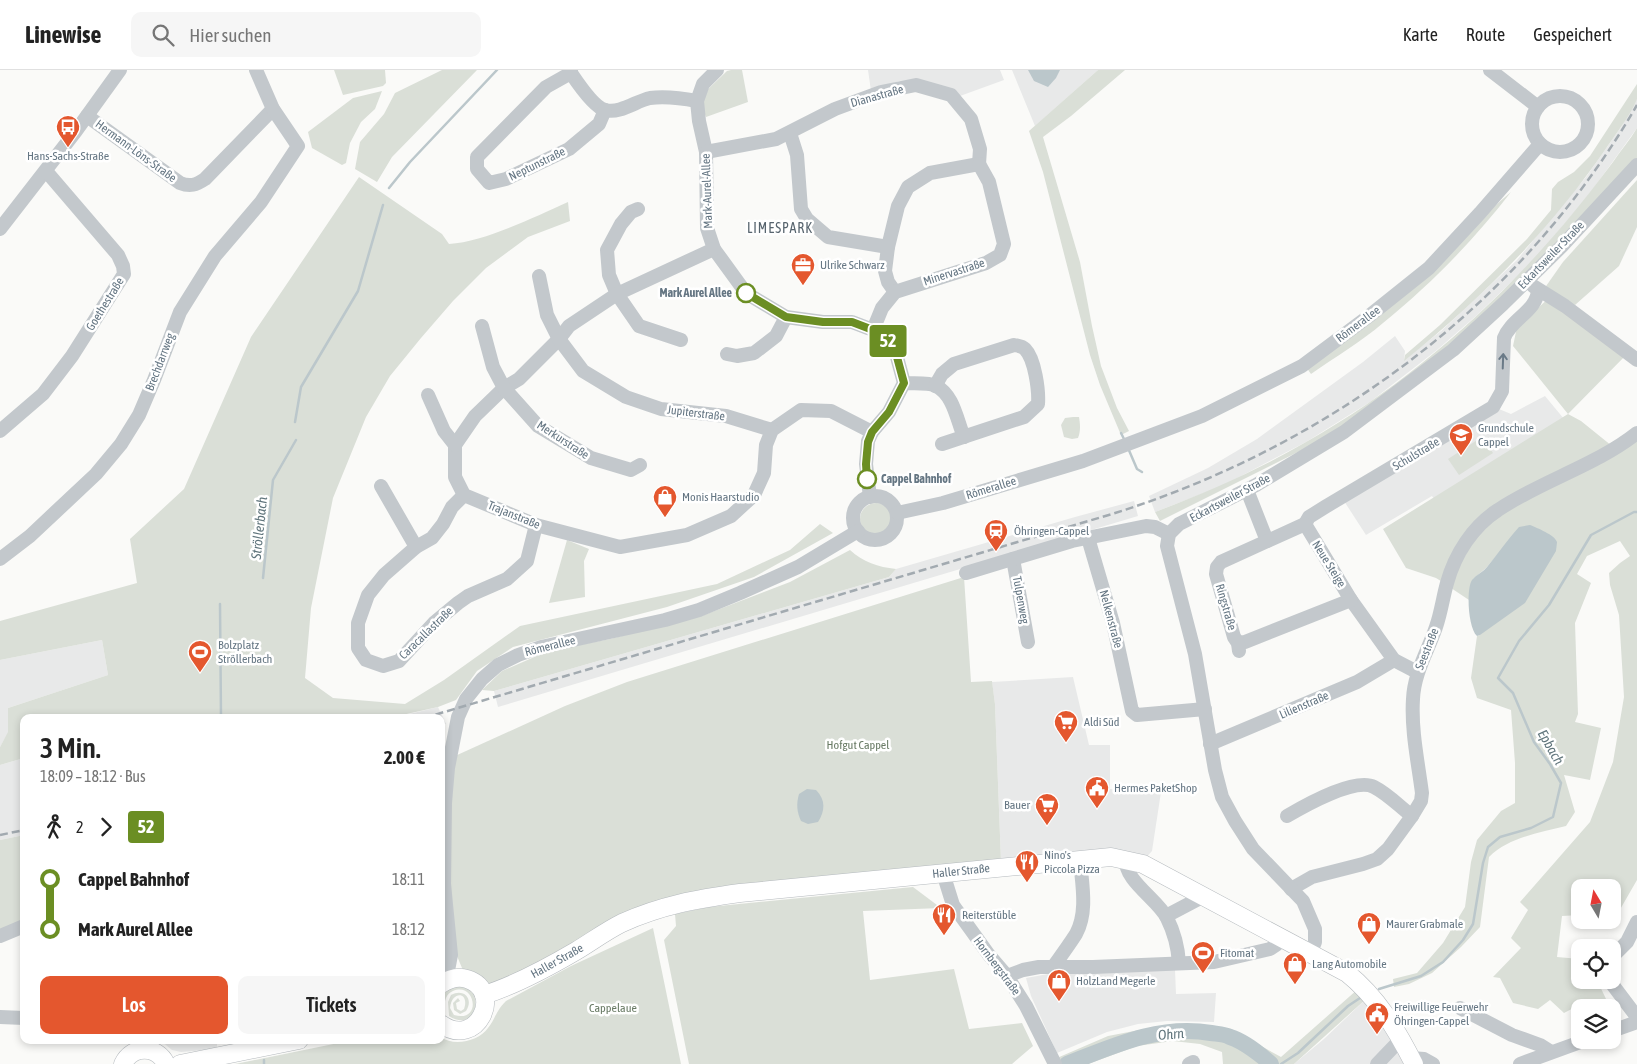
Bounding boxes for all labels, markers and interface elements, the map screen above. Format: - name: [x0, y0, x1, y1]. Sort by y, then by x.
- search box: [131, 12, 481, 57]
- text: Linewise: [25, 21, 101, 48]
- icon: search: [149, 21, 177, 49]
- text: Hier suchen: [189, 24, 272, 46]
- text: Karte: [1403, 24, 1438, 45]
- text: Route: [1466, 24, 1505, 45]
- text: Gespeichert: [1533, 24, 1612, 45]
- street label: Dianastraße: [849, 82, 905, 110]
- bus stop icon: Hans-Sachs-Straße: [55, 114, 81, 148]
- street label: Hermann-Löns-Straße: [93, 117, 179, 185]
- street label: Neptunstraße: [507, 144, 567, 184]
- place label: Hans-Sachs-Straße: [27, 149, 109, 163]
- street label: Mark-Aurel-Allee: [699, 153, 715, 229]
- street label: Eckartsweiler Straße: [1515, 218, 1587, 292]
- district label: LIMESPARK: [747, 220, 813, 236]
- office icon: Ulrike Schwarz: [790, 252, 816, 286]
- street label: Minervastraße: [922, 256, 986, 288]
- place label: Ulrike Schwarz: [820, 258, 885, 272]
- street label: Goethestraße: [83, 275, 127, 333]
- marker: Mark Aurel Allee: [736, 283, 756, 303]
- place label: Mark Aurel Allee: [659, 286, 733, 300]
- street label: Römerallee: [1333, 303, 1383, 345]
- line badge: 52: [866, 325, 910, 357]
- street label: Brechdarrweg: [143, 330, 178, 393]
- text: 52: [880, 330, 896, 351]
- one-way arrow: [1499, 353, 1508, 369]
- street label: Jupiterstraße: [666, 403, 726, 423]
- street label: Merkurstraße: [534, 418, 592, 462]
- place label: Grundschule Cappel: [1478, 421, 1534, 449]
- school or university icon: Grundschule Cappel: [1448, 422, 1474, 456]
- street label: Schulstraße: [1390, 435, 1442, 473]
- marker: Cappel Bahnhof: [857, 469, 877, 489]
- street label: Eckartsweiler Straße: [1187, 471, 1273, 525]
- place label: Cappel Bahnhof: [881, 472, 952, 486]
- street label: Römerallee: [964, 474, 1018, 502]
- shop icon: Monis Haarstudio: [652, 484, 678, 518]
- place label: Monis Haarstudio: [682, 490, 760, 504]
- water label: Ströllerbach: [248, 496, 270, 561]
- street label: Trajanstraße: [486, 498, 542, 532]
- station icon: Öhringen-Cappel: [983, 518, 1009, 552]
- place label: Öhringen-Cappel: [1014, 524, 1090, 538]
- street label: Neue Steige: [1309, 538, 1349, 590]
- street label: Tulpenweg: [1010, 575, 1032, 626]
- street label: Ringstraße: [1213, 582, 1239, 632]
- street label: Nelkenstraße: [1097, 588, 1125, 650]
- street label: Caracallastraße: [396, 604, 456, 662]
- street label: Seestraße: [1412, 626, 1442, 672]
- street label: Römerallee: [523, 633, 577, 659]
- place label: Bolzplatz Ströllerbach: [218, 638, 272, 666]
- sports icon: Bolzplatz Ströllerbach: [187, 639, 213, 673]
- street label: Lilienstraße: [1277, 688, 1331, 722]
- supermarket icon: Aldi Süd: [1053, 709, 1079, 743]
- place label: Aldi Süd: [1084, 715, 1120, 729]
- water label: Epbach: [1535, 727, 1567, 768]
- text: 3 Min.: [40, 732, 101, 764]
- park label: Hofgut Cappel: [827, 738, 890, 752]
- text: 2.00 €: [384, 746, 425, 768]
- text: 18:09 – 18:12 · Bus: [40, 767, 146, 785]
- public building icon: Hermes PaketShop: [1084, 775, 1110, 809]
- place label: Hermes PaketShop: [1114, 781, 1198, 795]
- supermarket icon: Bauer: [1034, 792, 1060, 826]
- place label: Bauer: [1004, 798, 1030, 812]
- icon: walk: [40, 813, 68, 841]
- icon: forward: [92, 813, 120, 841]
- text: 52: [138, 816, 154, 837]
- text: 2: [76, 818, 84, 836]
- place label: Nino's Piccola Pizza: [1044, 848, 1100, 876]
- restaurant icon: Nino's Piccola Pizza: [1014, 849, 1040, 883]
- street label: Haller Straße: [931, 861, 991, 881]
- text: Cappel Bahnhof: [78, 868, 189, 890]
- text: 18:11: [392, 870, 425, 888]
- north arrow: [1571, 879, 1621, 929]
- map controls: [1571, 879, 1621, 1049]
- restaurant icon: Reiterstüble: [931, 902, 957, 936]
- place label: Reiterstüble: [962, 908, 1016, 922]
- shop icon: Maurer Grabmale: [1356, 911, 1382, 945]
- place label: Maurer Grabmale: [1386, 917, 1463, 931]
- text: Mark Aurel Allee: [78, 918, 193, 940]
- text: 18:12: [392, 920, 425, 938]
- street label: Hornbergstraße: [971, 934, 1023, 998]
- button: locate: [1571, 939, 1621, 989]
- sports icon: Fitomat: [1190, 940, 1216, 974]
- street label: Haller Straße: [528, 941, 586, 981]
- place label: Fitomat: [1220, 946, 1255, 960]
- shop icon: Lang Automobile: [1282, 951, 1308, 985]
- place label: Lang Automobile: [1312, 957, 1387, 971]
- shop icon: HolzLand Megerle: [1046, 968, 1072, 1002]
- place label: HolzLand Megerle: [1076, 974, 1155, 988]
- button: Los: [40, 976, 228, 1034]
- button: Tickets: [238, 976, 425, 1034]
- button: layers: [1571, 999, 1621, 1049]
- place label: Freiwillige Feuerwehr Öhringen-Cappel: [1394, 1000, 1489, 1028]
- park label: Cappelaue: [589, 1001, 637, 1015]
- public building icon: Freiwillige Feuerwehr Öhringen-Cappel: [1364, 1001, 1390, 1035]
- water label: Ohrn: [1157, 1025, 1185, 1043]

